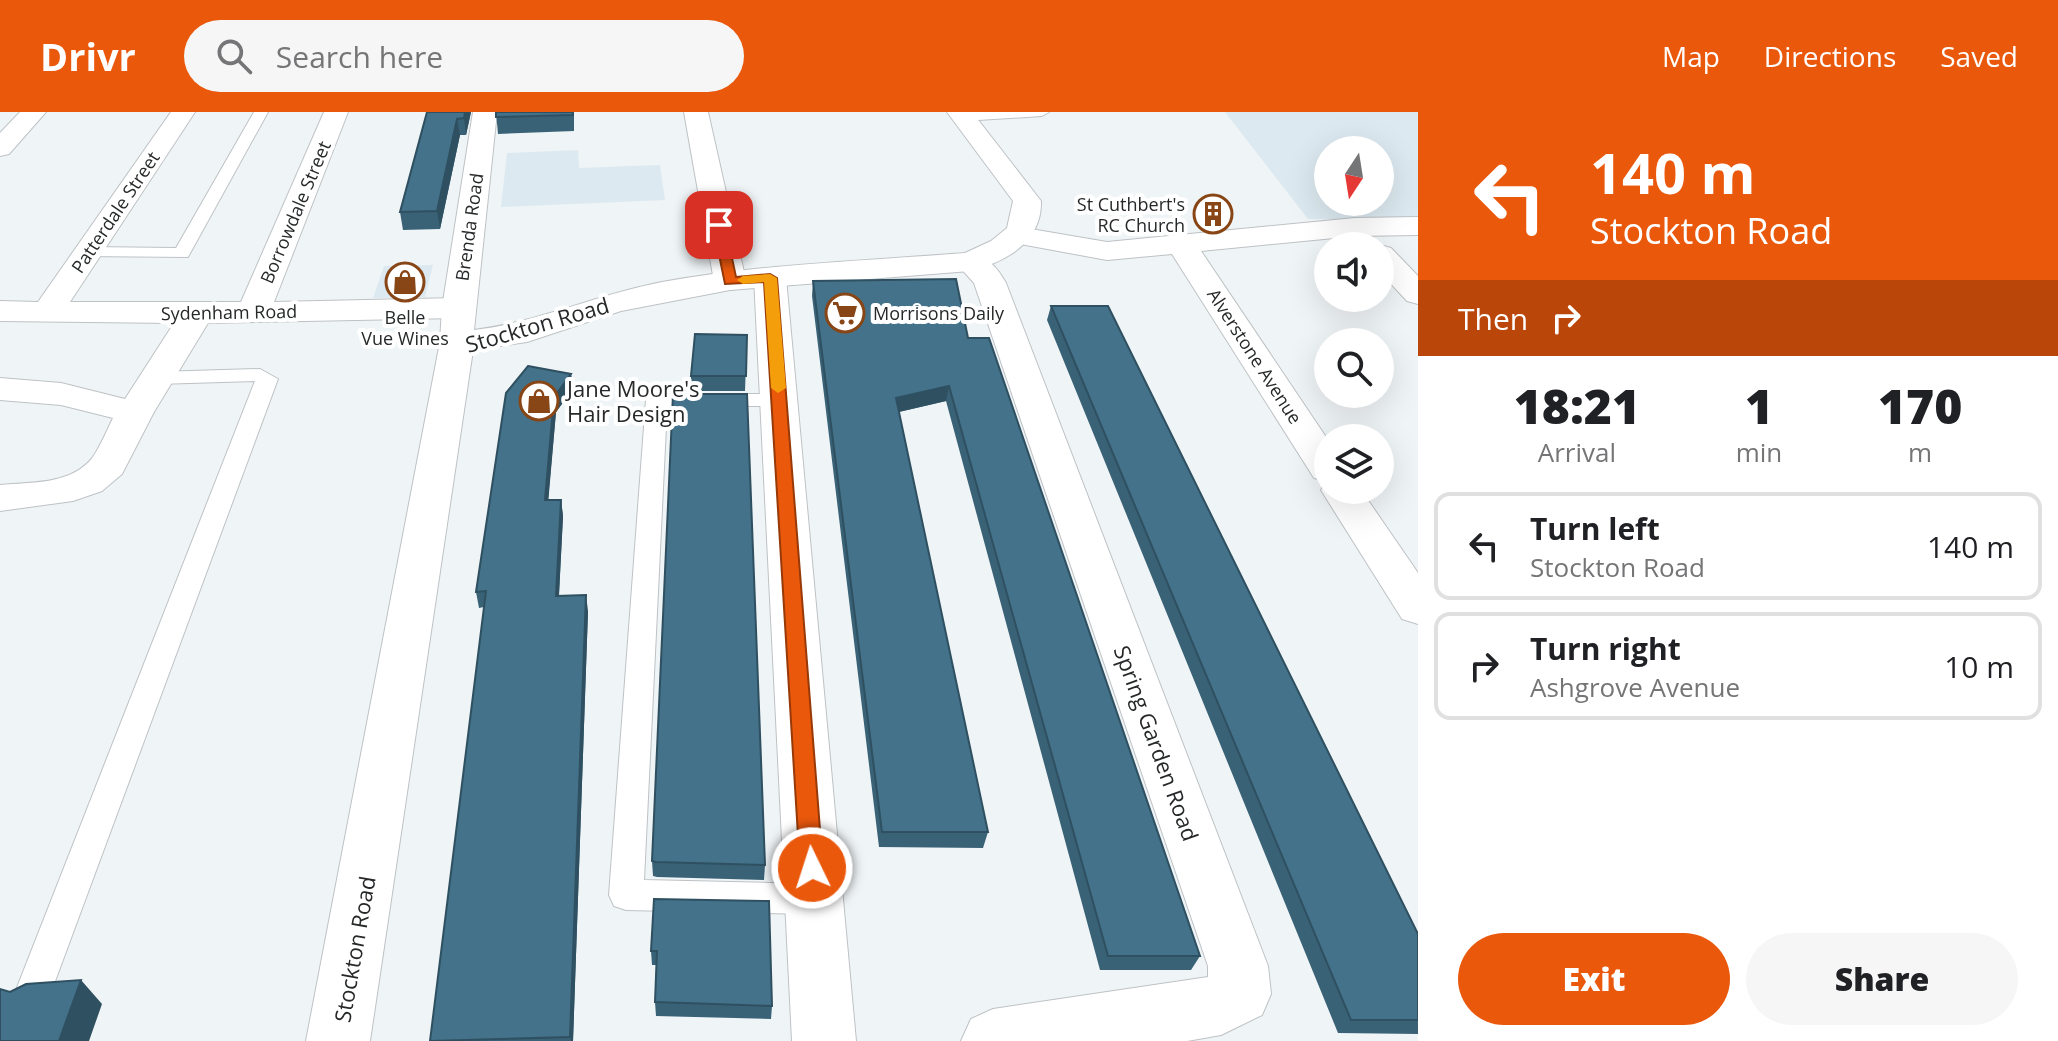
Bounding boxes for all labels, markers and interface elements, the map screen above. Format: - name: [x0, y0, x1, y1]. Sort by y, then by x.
- search box: [184, 20, 744, 92]
- text: Drivr: [40, 30, 136, 82]
- icon: search: [212, 34, 256, 78]
- text: Search here: [276, 36, 443, 77]
- text: Map: [1662, 37, 1720, 75]
- text: Directions: [1764, 37, 1896, 75]
- text: Saved: [1940, 37, 2018, 75]
- text: 140 m: [1590, 134, 1756, 210]
- north arrow: [1314, 136, 1394, 216]
- map controls: [1314, 136, 1394, 504]
- street label: Borrowdale Street: [254, 137, 336, 287]
- icon: left: [1458, 144, 1562, 248]
- street label: Patterdale Street: [65, 147, 165, 277]
- street label: Brenda Road: [450, 171, 488, 283]
- pin: [685, 191, 753, 259]
- place label: St Cuthbert's RC Church: [1077, 192, 1185, 237]
- building icon: St Cuthbert's RC Church: [1192, 193, 1234, 235]
- icon: arrive: [697, 203, 741, 247]
- text: Stockton Road: [1590, 206, 1832, 255]
- button: sound: [1314, 232, 1394, 312]
- shop icon: Belle Vue Wines: [384, 261, 426, 303]
- street label: Alverstone Avenue: [1202, 284, 1308, 428]
- street label: Stockton Road: [462, 289, 612, 359]
- supermarket icon: Morrisons Daily: [824, 292, 866, 334]
- icon: right: [1544, 296, 1588, 340]
- text: Then: [1458, 298, 1528, 339]
- street label: Sydenham Road: [161, 299, 297, 325]
- place label: Morrisons Daily: [873, 301, 1005, 325]
- place label: Belle Vue Wines: [361, 305, 449, 350]
- button: search: [1314, 328, 1394, 408]
- place label: Jane Moore's Hair Design: [565, 373, 700, 428]
- text: 18:21: [1514, 373, 1640, 438]
- text: 1: [1745, 373, 1773, 438]
- text: 170: [1878, 373, 1962, 438]
- shop icon: Jane Moore's Hair Design: [518, 380, 560, 422]
- button: layers: [1314, 424, 1394, 504]
- text: Arrival: [1538, 434, 1616, 470]
- text: min: [1736, 434, 1782, 470]
- text: m: [1908, 434, 1932, 470]
- text: Turn left: [1530, 508, 1660, 549]
- icon: left: [1462, 524, 1506, 568]
- text: 140 m: [1927, 526, 2014, 567]
- text: Stockton Road: [1530, 549, 1705, 585]
- text: Turn right: [1530, 628, 1681, 669]
- street label: Spring Garden Road: [1108, 641, 1206, 845]
- icon: right: [1462, 644, 1506, 688]
- text: 10 m: [1944, 646, 2014, 687]
- text: Ashgrove Avenue: [1530, 669, 1740, 705]
- position arrow: [770, 826, 854, 910]
- street label: Stockton Road: [326, 874, 382, 1024]
- button: Exit: [1458, 933, 1730, 1025]
- button: Share: [1746, 933, 2018, 1025]

